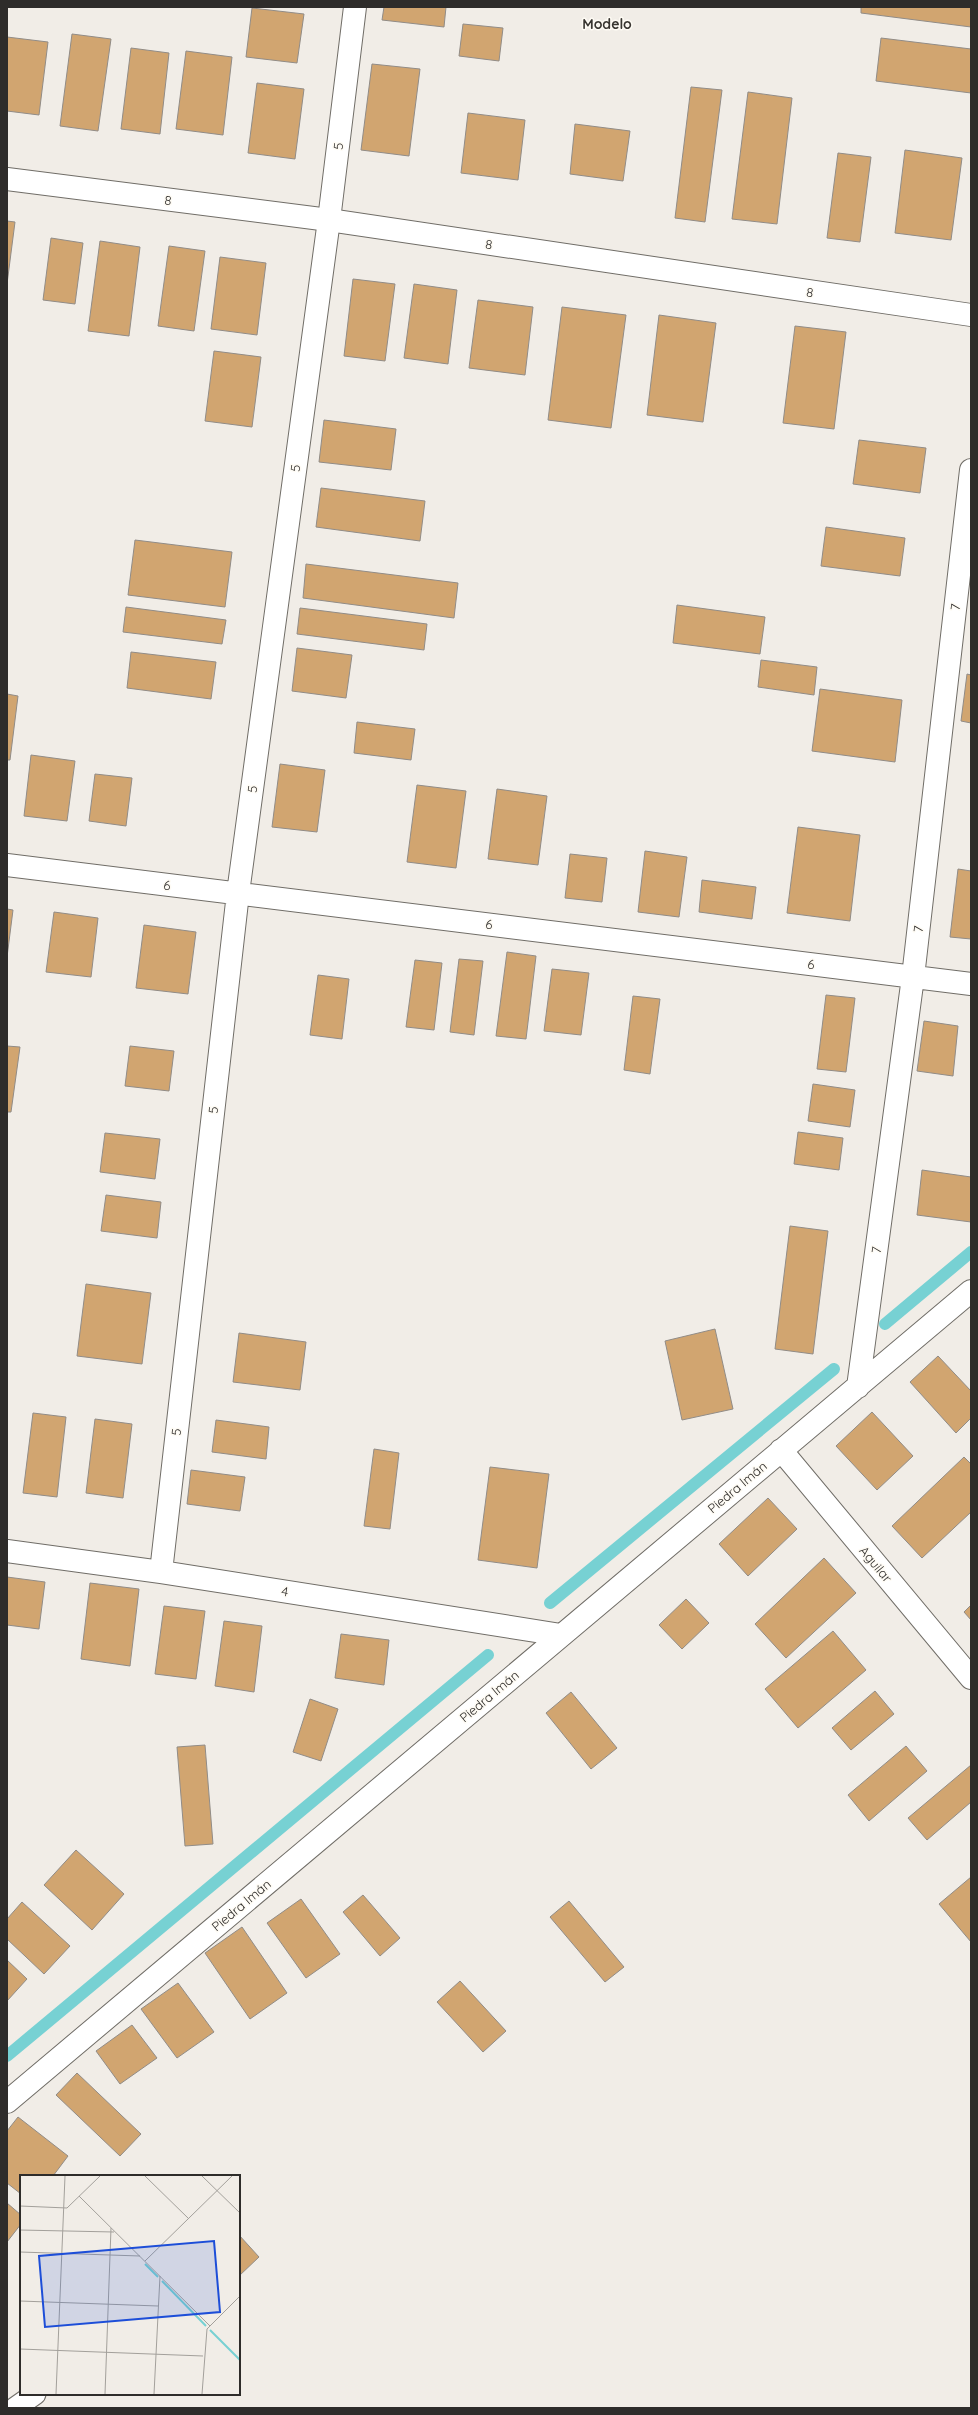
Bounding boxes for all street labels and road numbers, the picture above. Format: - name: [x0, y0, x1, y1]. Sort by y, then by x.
- street label: 5: [330, 142, 346, 150]
- street label: 8: [164, 192, 172, 208]
- street label: 8: [484, 236, 494, 252]
- street label: 8: [805, 284, 815, 300]
- street label: 5: [287, 463, 303, 473]
- street label: 7: [947, 602, 963, 611]
- street label: 5: [244, 784, 260, 794]
- street label: 6: [163, 877, 171, 893]
- street label: 6: [485, 916, 493, 932]
- street label: 7: [910, 924, 926, 933]
- street label: 6: [807, 956, 815, 972]
- street label: 5: [205, 1106, 221, 1114]
- street label: 7: [868, 1245, 884, 1254]
- street label: 5: [168, 1428, 184, 1436]
- street label: Piedra lmán: [704, 1458, 770, 1516]
- street label: Aguilar: [856, 1543, 896, 1585]
- street label: 4: [280, 1583, 290, 1599]
- street label: Piedra lmán: [456, 1667, 522, 1725]
- street label: Piedra lmán: [208, 1876, 274, 1934]

